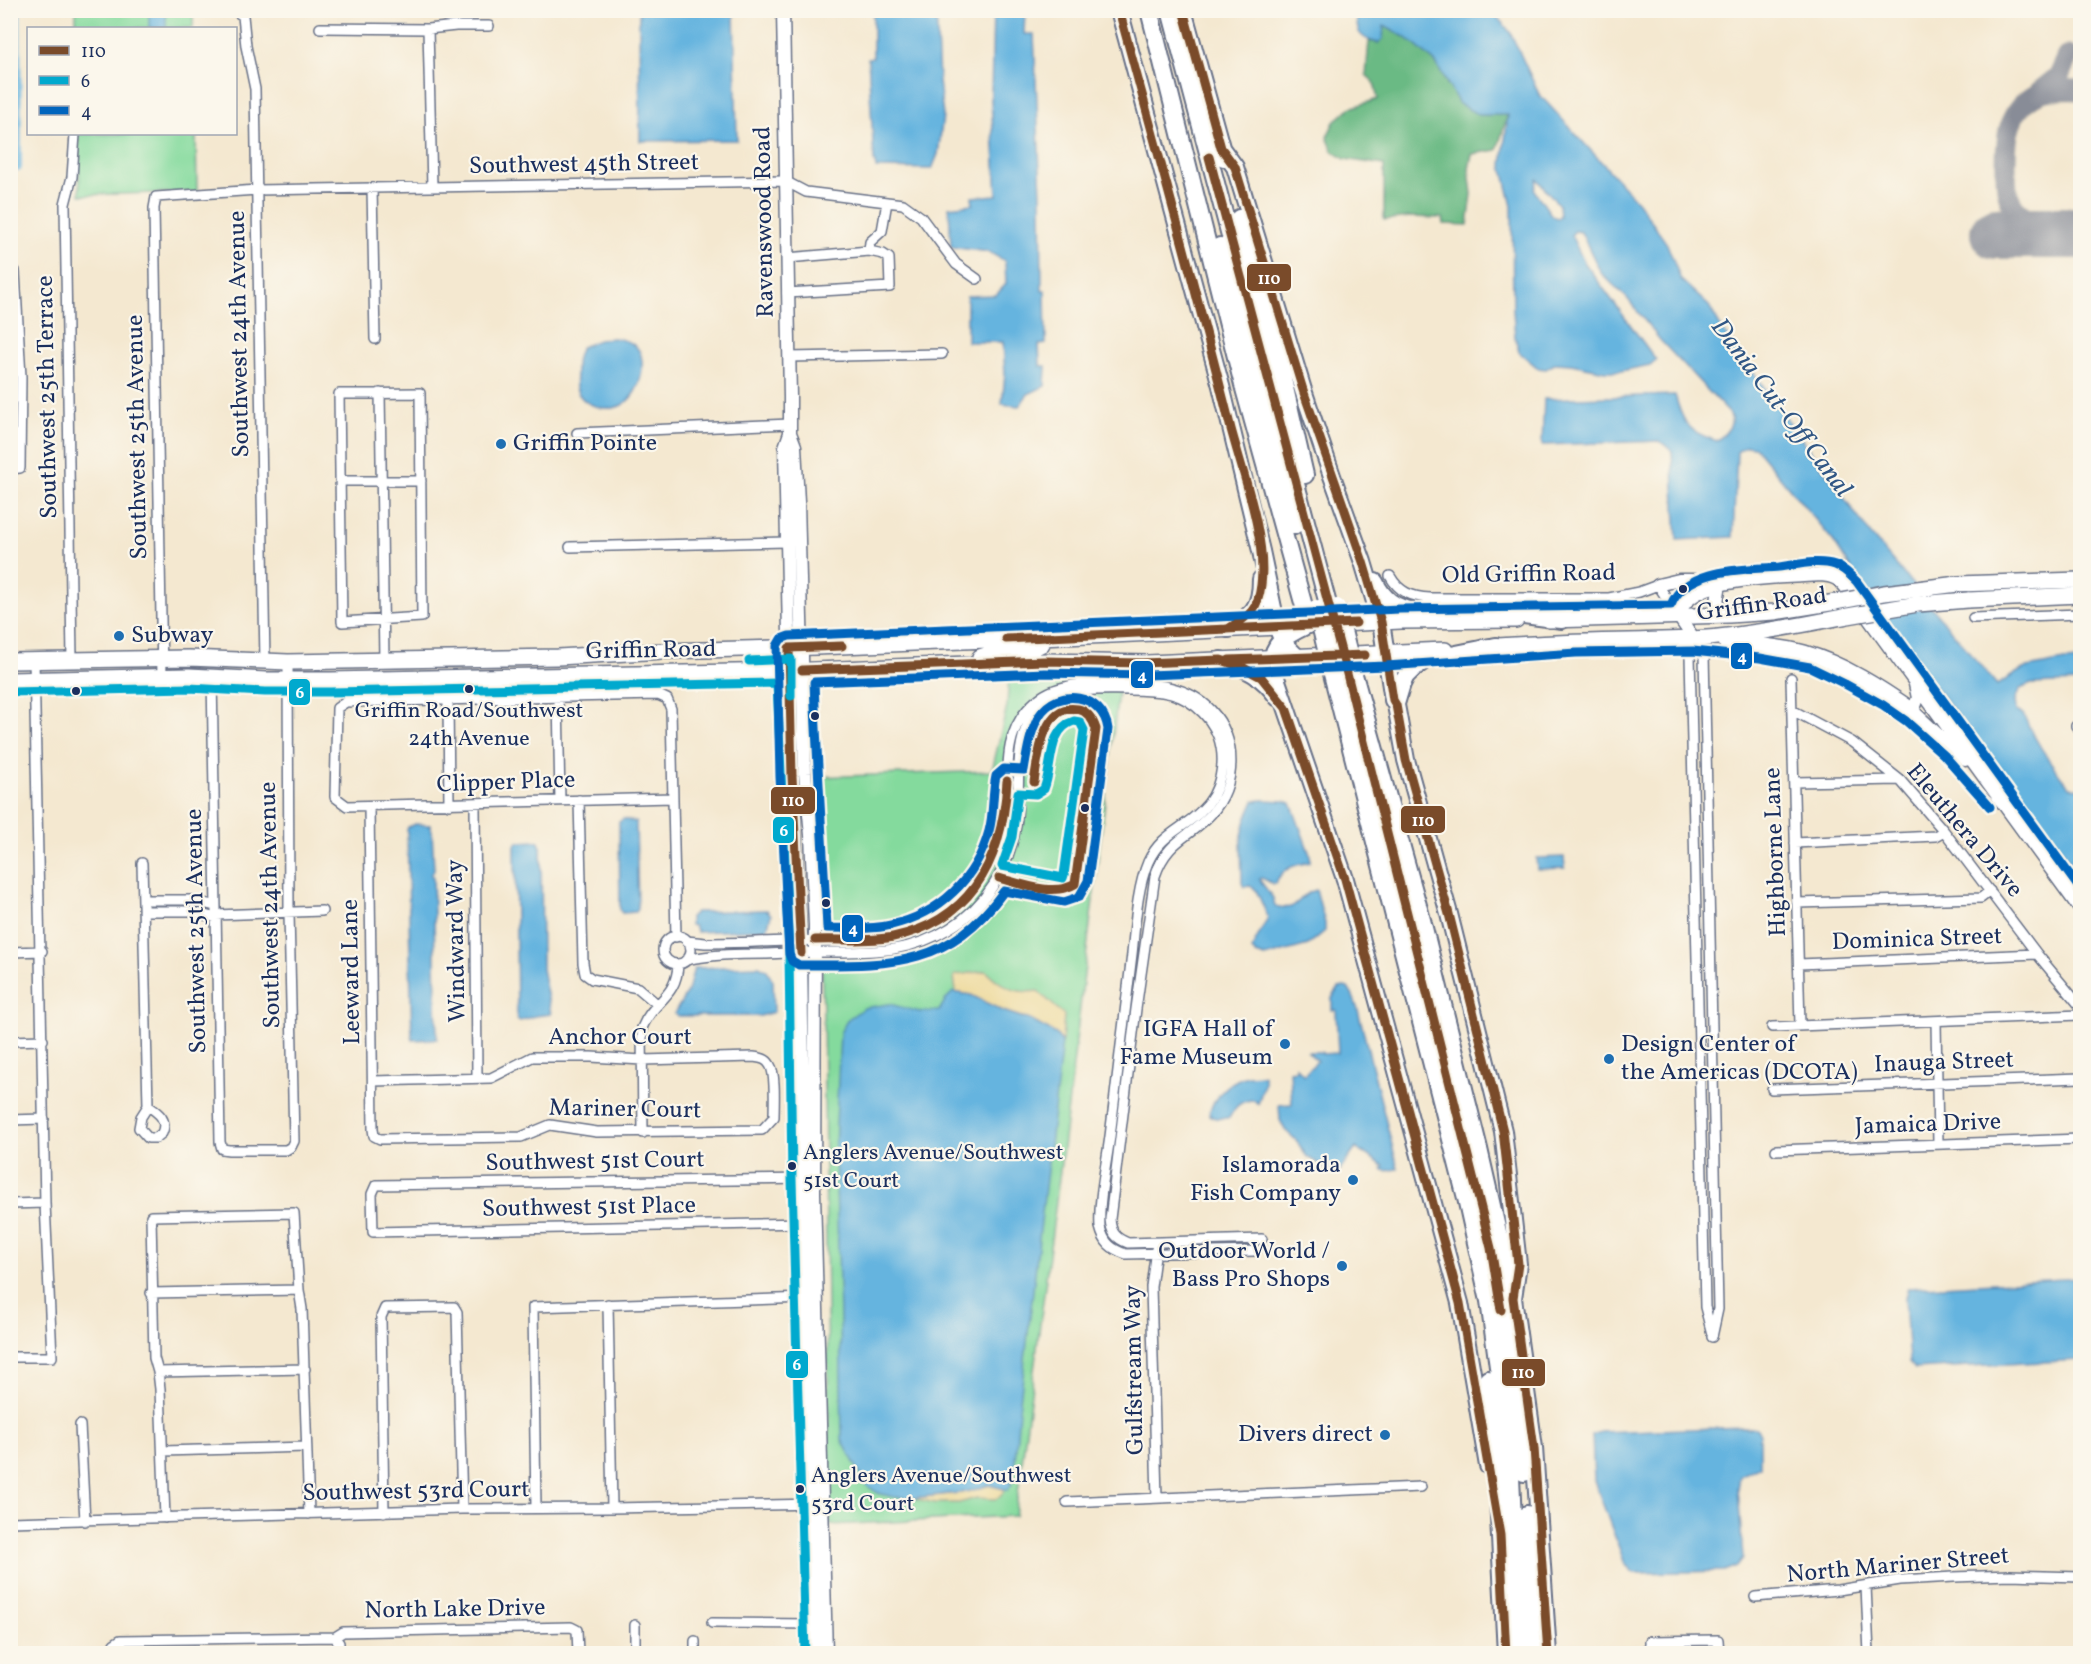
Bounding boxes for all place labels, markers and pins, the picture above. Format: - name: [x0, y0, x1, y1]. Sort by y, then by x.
- place label: Griffin Pointe: [513, 427, 657, 461]
- marker: Griffin Pointe: [494, 437, 508, 451]
- unlabelled marker: [1677, 583, 1689, 595]
- place label: Subway: [131, 619, 213, 653]
- marker: Subway: [112, 629, 126, 643]
- marker: Griffin Road/Southwest 24th Avenue: [463, 683, 475, 695]
- unlabelled marker: [70, 685, 82, 697]
- place label: Griffin Road/Southwest 24th Avenue: [355, 696, 584, 755]
- unlabelled marker: [809, 710, 821, 722]
- unlabelled marker: [1079, 802, 1091, 814]
- unlabelled marker: [820, 897, 832, 909]
- place label: IGFA Hall of Fame Museum: [1120, 1013, 1276, 1075]
- place label: Design Center of the Americas (DCOTA): [1621, 1028, 1858, 1090]
- marker: IGFA Hall of Fame Museum: [1278, 1037, 1292, 1051]
- marker: Design Center of the Americas (DCOTA): [1602, 1052, 1616, 1066]
- place label: Anglers Avenue/Southwest 51st Court: [803, 1138, 1064, 1197]
- place label: Islamorada Fish Company: [1190, 1149, 1341, 1211]
- marker: Anglers Avenue/Southwest 51st Court: [786, 1160, 798, 1172]
- marker: Islamorada Fish Company: [1346, 1173, 1360, 1187]
- place label: Outdoor World / Bass Pro Shops: [1158, 1235, 1330, 1297]
- marker: Outdoor World / Bass Pro Shops: [1335, 1259, 1349, 1273]
- place label: Divers direct: [1238, 1418, 1373, 1452]
- marker: Divers direct: [1378, 1428, 1392, 1442]
- place label: Anglers Avenue/Southwest 53rd Court: [811, 1461, 1072, 1520]
- marker: Anglers Avenue/Southwest 53rd Court: [794, 1483, 806, 1495]

